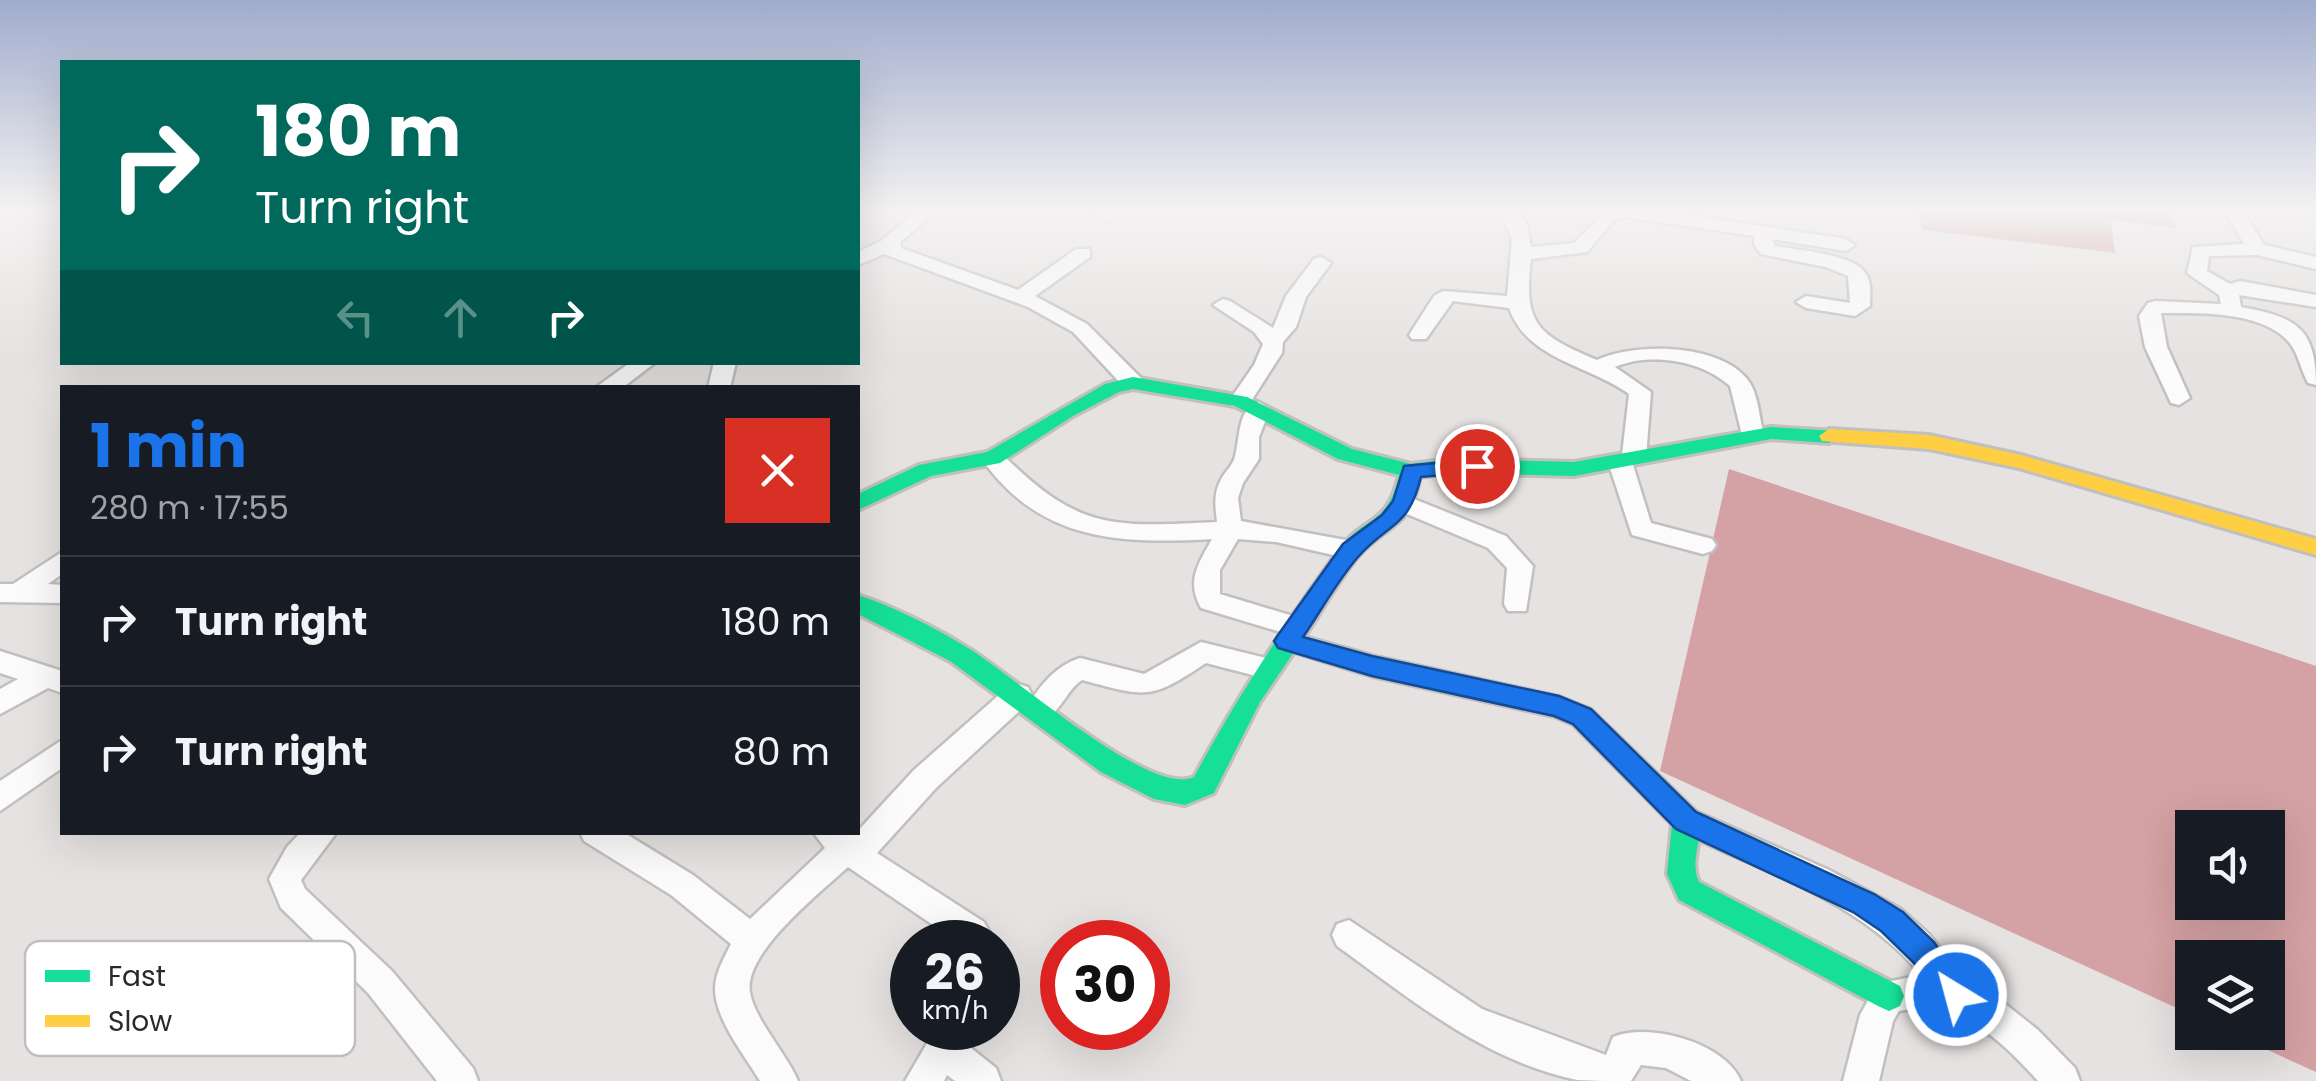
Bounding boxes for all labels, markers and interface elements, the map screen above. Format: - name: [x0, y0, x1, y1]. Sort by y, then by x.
- text: 180 m: [255, 82, 461, 181]
- icon: right: [90, 100, 220, 230]
- text: Turn right: [255, 176, 469, 239]
- icon: left: [328, 290, 383, 345]
- icon: ahead: [433, 290, 488, 345]
- icon: right: [538, 290, 593, 345]
- text: 1 min: [90, 404, 247, 488]
- button: close: [725, 418, 830, 523]
- pin: [1435, 424, 1520, 509]
- icon: arrive: [1450, 439, 1505, 494]
- text: 280 m · 17:55: [90, 485, 289, 530]
- icon: right: [90, 594, 145, 649]
- text: Turn right: [175, 595, 367, 648]
- text: 180 m: [721, 595, 830, 648]
- icon: right: [90, 724, 145, 779]
- text: Turn right: [175, 725, 367, 778]
- text: 80 m: [733, 725, 830, 778]
- map controls: [2175, 810, 2285, 1050]
- button: sound: [2175, 810, 2285, 920]
- speed limit sign: 30: [1040, 920, 1170, 1050]
- text: 26: [925, 937, 985, 1008]
- button: layers: [2175, 940, 2285, 1050]
- legend: [25, 941, 355, 1056]
- position arrow: [1904, 943, 2008, 1047]
- text: Fast: [108, 957, 166, 996]
- text: km/h: [922, 993, 988, 1028]
- text: Slow: [108, 1002, 172, 1041]

